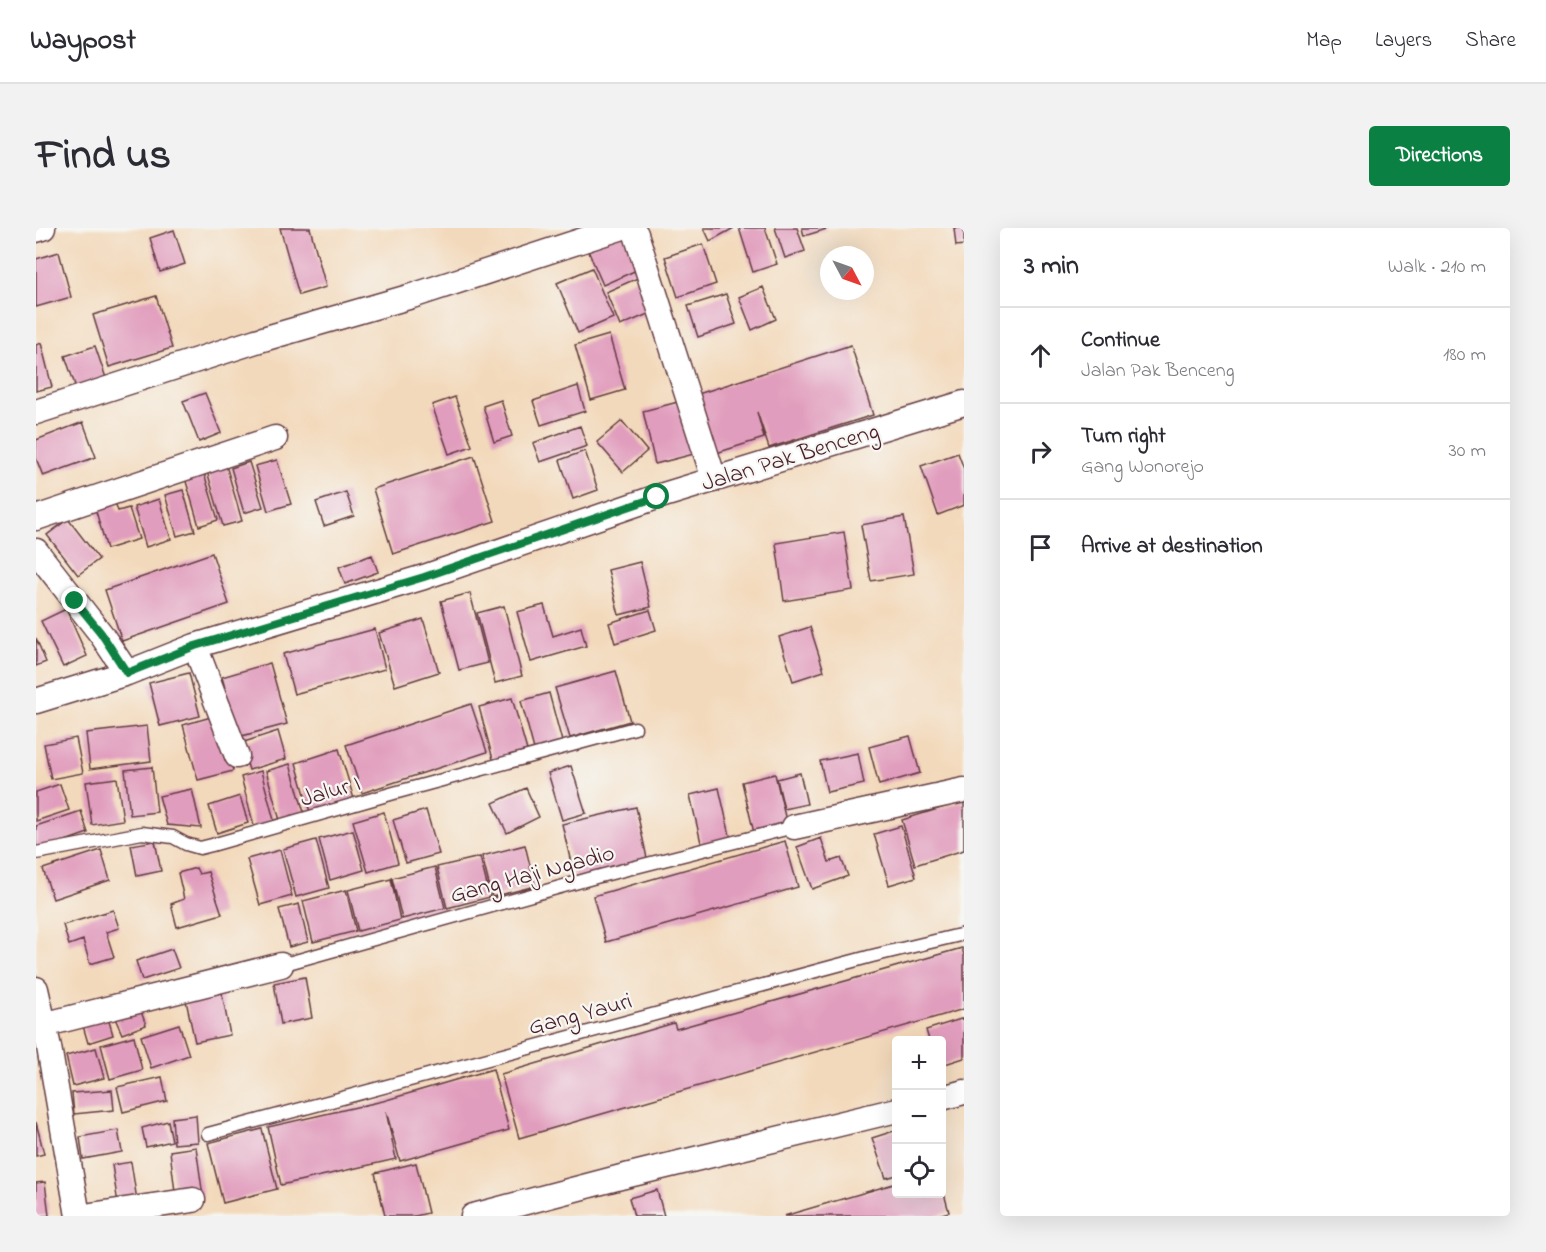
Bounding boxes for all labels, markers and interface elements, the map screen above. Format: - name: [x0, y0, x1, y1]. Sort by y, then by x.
- text: Waypost: [30, 21, 136, 62]
- text: Map: [1306, 26, 1342, 56]
- text: Layers: [1375, 26, 1432, 56]
- text: Share: [1465, 26, 1516, 56]
- text: Find us: [36, 126, 171, 187]
- button: Directions: [1369, 126, 1510, 186]
- north arrow: [820, 246, 874, 300]
- text: 3 min: [1024, 248, 1079, 286]
- text: Walk · 210 m: [1388, 253, 1486, 282]
- text: Continue: [1081, 325, 1160, 357]
- icon: ahead: [1024, 339, 1057, 372]
- text: 180 m: [1443, 341, 1486, 370]
- text: Jalan Pak Benceng: [1081, 357, 1235, 386]
- street label: Jalan Pak Benceng: [698, 415, 884, 502]
- text: Turn right: [1081, 421, 1166, 453]
- icon: right: [1024, 435, 1057, 468]
- text: 30 m: [1449, 437, 1486, 466]
- text: Gang Wonorejo: [1081, 453, 1204, 482]
- route start: [643, 483, 669, 509]
- icon: arrive: [1024, 531, 1057, 564]
- text: Arrive at destination: [1081, 531, 1263, 563]
- route end: [61, 587, 87, 613]
- street label: Jalur I: [296, 767, 365, 818]
- street label: Gang Haji Ngadio: [447, 837, 619, 914]
- street label: Gang Yauri: [525, 985, 636, 1046]
- map controls: [892, 1036, 946, 1198]
- button: +: [892, 1036, 946, 1090]
- button: −: [892, 1090, 946, 1144]
- button: locate: [892, 1144, 946, 1198]

